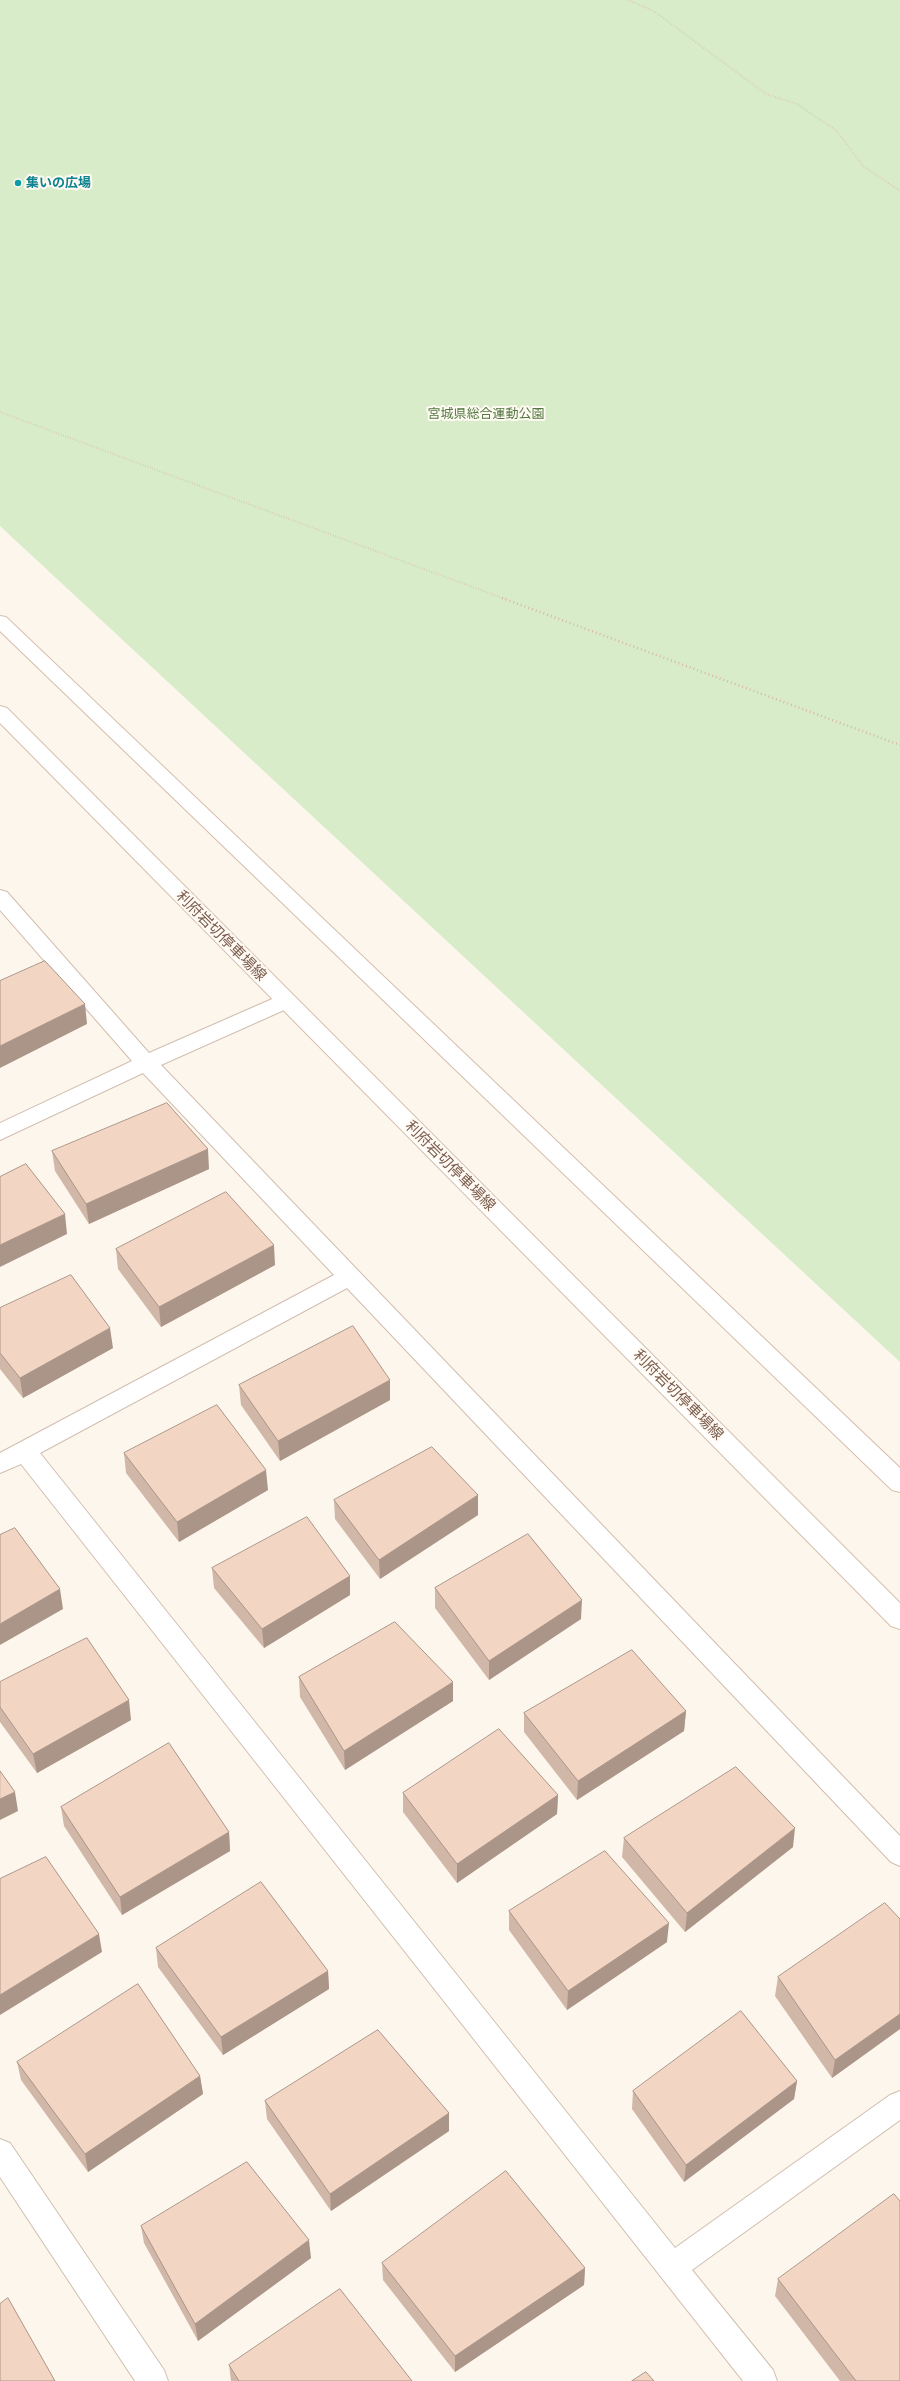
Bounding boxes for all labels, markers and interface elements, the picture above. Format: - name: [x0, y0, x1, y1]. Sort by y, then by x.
- place label: 集いの広場: [26, 175, 91, 191]
- marker: 集いの広場: [13, 178, 23, 188]
- park label: 宮城県総合運動公園: [428, 406, 544, 422]
- street label: 利府岩切停車場線: [172, 887, 270, 985]
- street label: 利府岩切停車場線: [401, 1117, 499, 1215]
- street label: 利府岩切停車場線: [629, 1346, 727, 1444]

